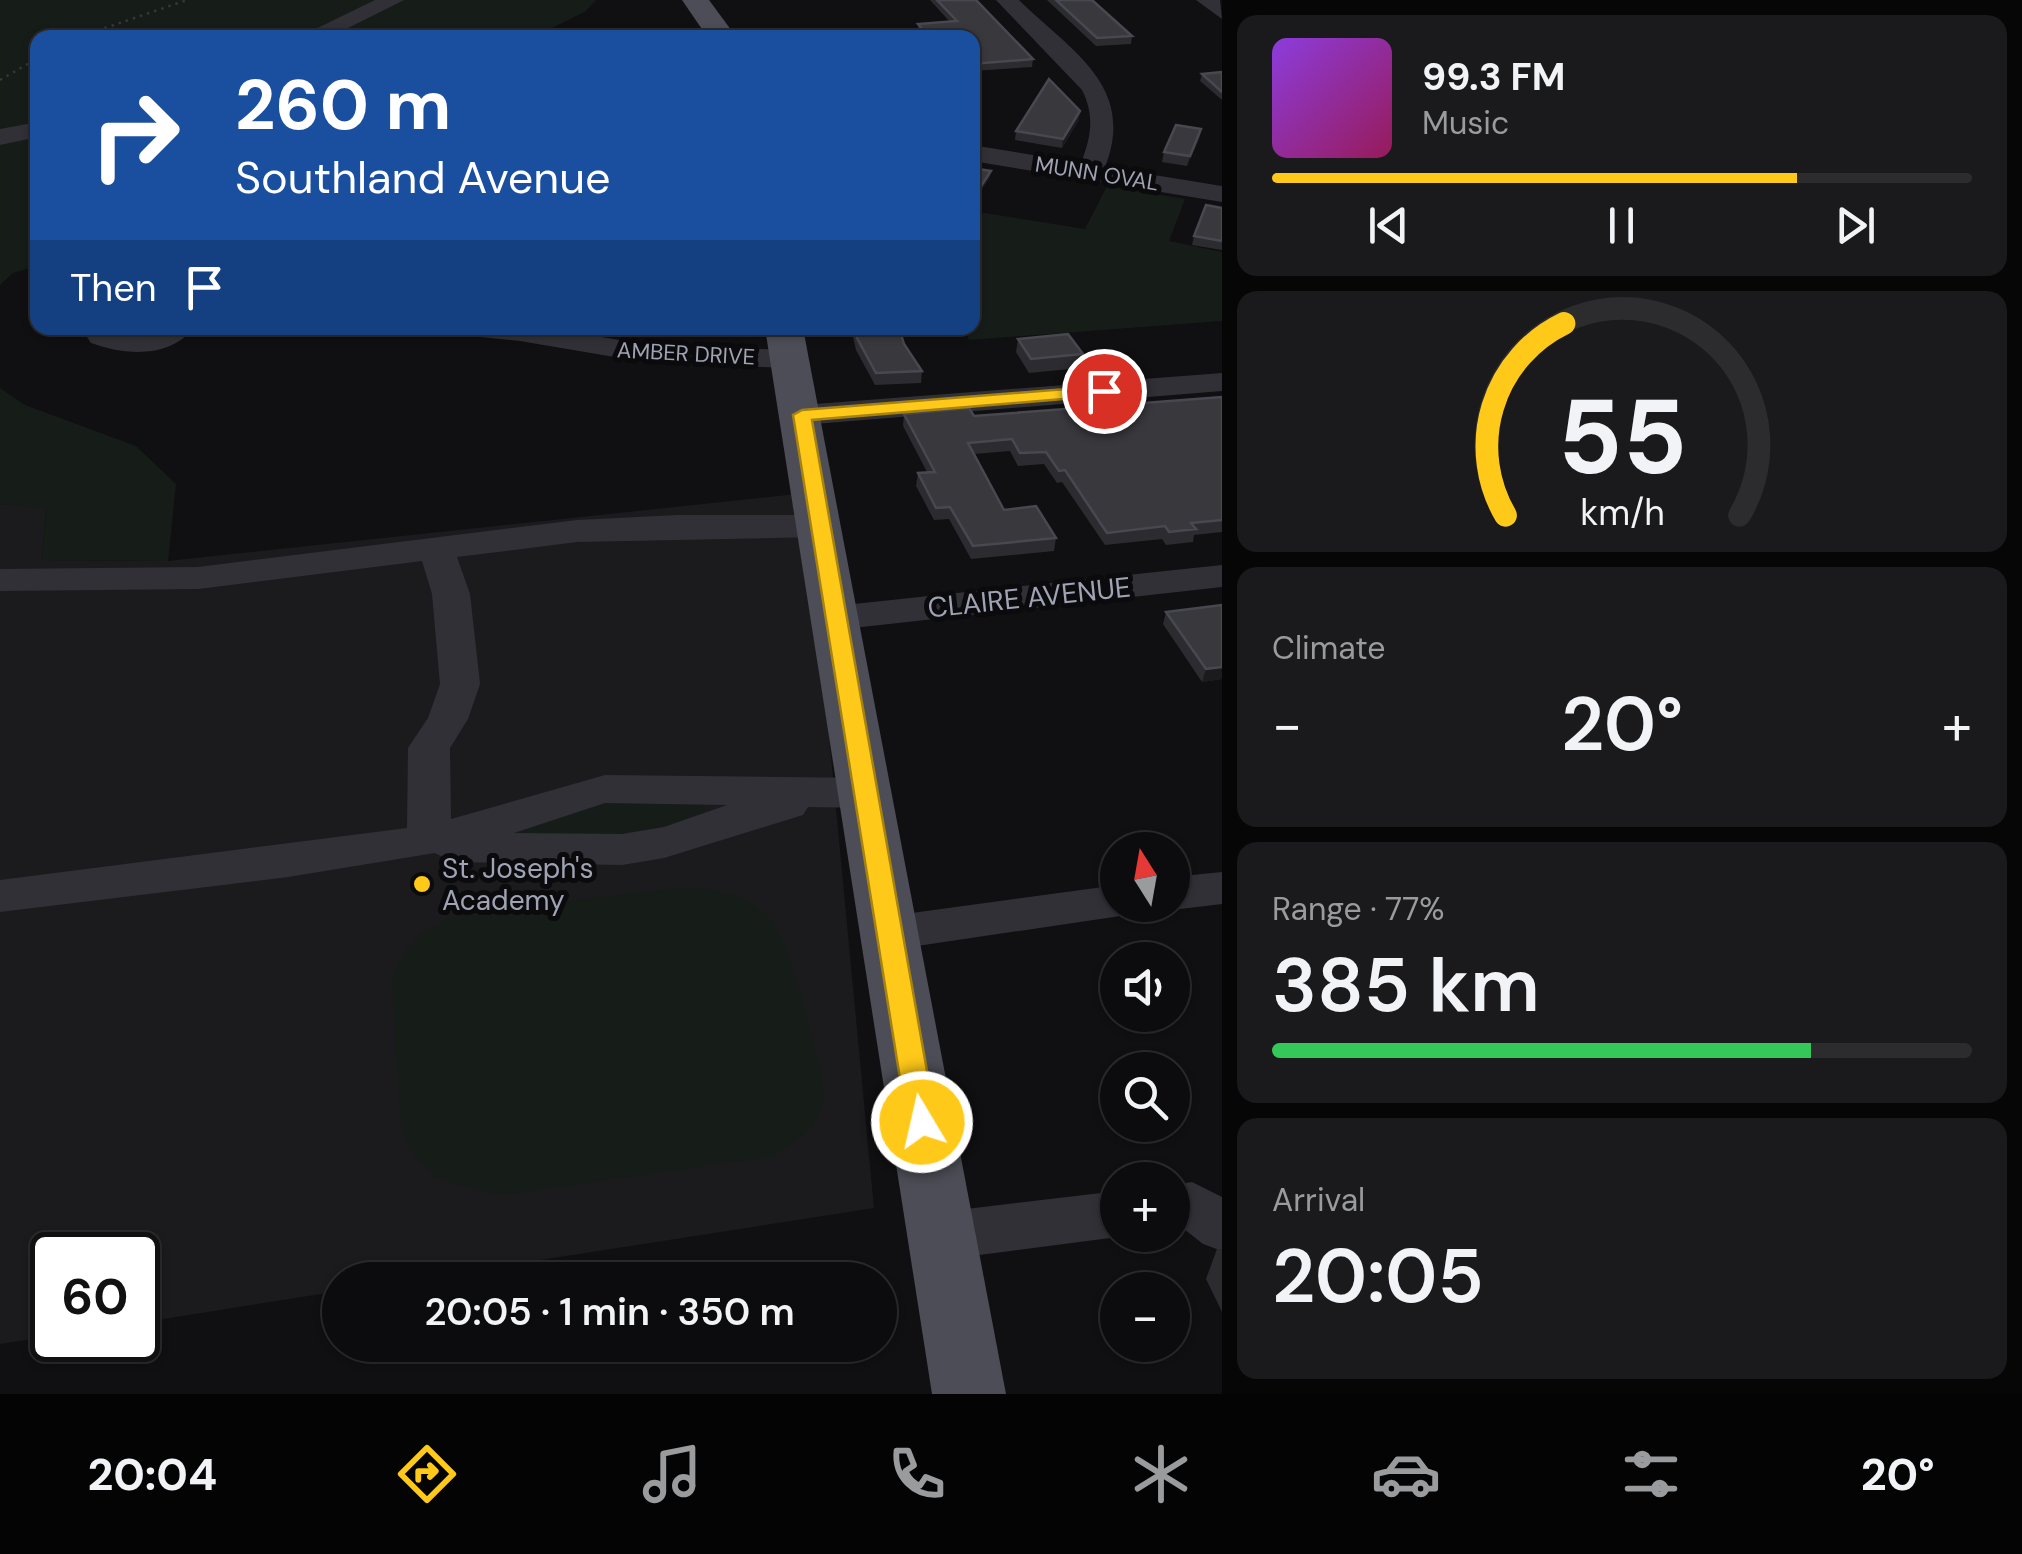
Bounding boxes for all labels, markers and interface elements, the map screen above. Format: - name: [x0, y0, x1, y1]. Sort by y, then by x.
- text: 99.3 FM: [1422, 52, 1565, 102]
- text: 260 m: [235, 60, 451, 151]
- icon: right: [70, 70, 200, 200]
- text: Music: [1422, 102, 1509, 144]
- text: Southland Avenue: [235, 148, 611, 207]
- street label: MUNN OVAL: [1033, 149, 1161, 198]
- icon: previous: [1361, 198, 1416, 253]
- icon: pause: [1594, 198, 1649, 253]
- icon: next: [1828, 198, 1883, 253]
- icon: arrive: [177, 260, 232, 315]
- text: Then: [70, 263, 157, 313]
- street label: AMBER DRIVE: [616, 335, 756, 372]
- pin: [1062, 349, 1147, 434]
- icon: arrive: [1077, 364, 1132, 419]
- text: 55: [1557, 370, 1687, 505]
- text: km/h: [1580, 490, 1664, 536]
- street label: CLAIRE AVENUE: [926, 568, 1132, 627]
- text: Climate: [1272, 627, 1386, 669]
- text: 20°: [1561, 676, 1683, 773]
- text: −: [1272, 689, 1302, 761]
- text: +: [1942, 689, 1972, 761]
- north arrow: [1100, 832, 1190, 922]
- map controls: [1100, 832, 1190, 1362]
- place label: St. Joseph's Academy: [442, 850, 594, 919]
- marker: St. Joseph's Academy: [411, 873, 433, 895]
- text: Range · 77%: [1272, 888, 1444, 930]
- text: 385 km: [1272, 937, 1540, 1034]
- button: sound: [1100, 942, 1190, 1032]
- button: search: [1100, 1052, 1190, 1142]
- position arrow: [870, 1070, 974, 1174]
- button: +: [1100, 1162, 1190, 1252]
- text: Arrival: [1272, 1179, 1365, 1221]
- text: 20:05: [1272, 1228, 1484, 1325]
- speed limit sign: 60: [30, 1232, 160, 1362]
- button: −: [1100, 1272, 1190, 1362]
- text: 20:05 · 1 min · 350 m: [424, 1287, 795, 1337]
- icon: directions: [392, 1439, 462, 1509]
- icon: music: [637, 1439, 707, 1509]
- icon: phone: [882, 1439, 952, 1509]
- icon: climate: [1126, 1439, 1196, 1509]
- icon: car: [1371, 1439, 1441, 1509]
- icon: filters: [1616, 1439, 1686, 1509]
- text: 20:04: [87, 1445, 217, 1504]
- text: 20°: [1861, 1445, 1935, 1504]

